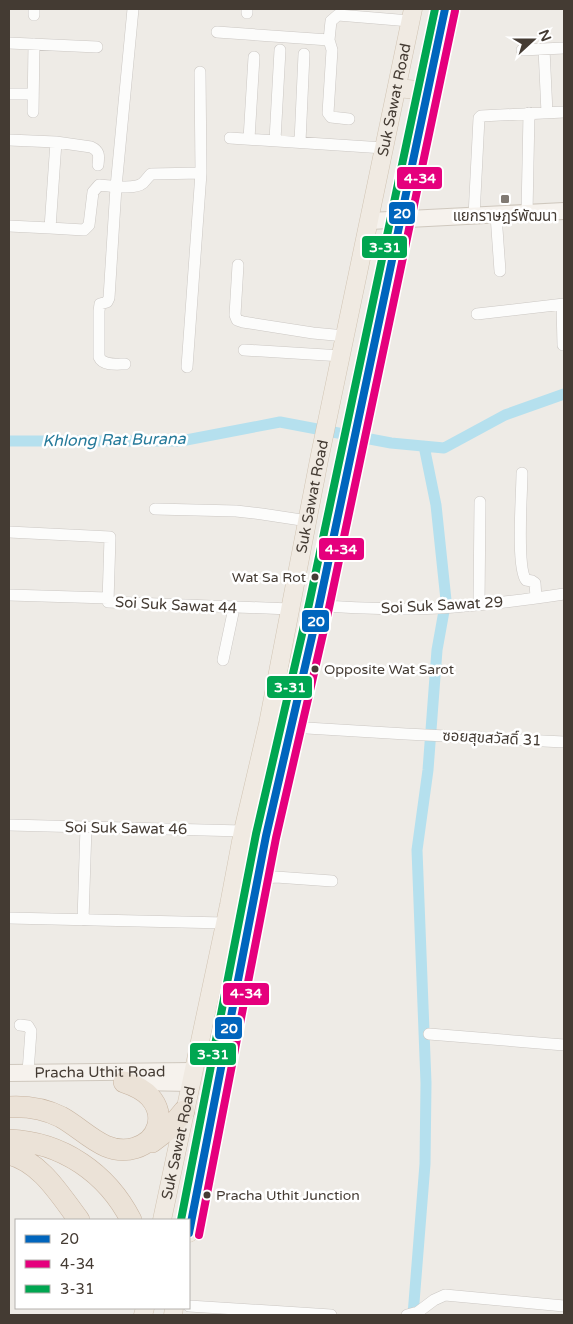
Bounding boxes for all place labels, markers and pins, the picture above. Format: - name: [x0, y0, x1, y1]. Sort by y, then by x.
- marker: แยกราษฎร์พัฒนา: [499, 193, 511, 205]
- place label: แยกราษฎร์พัฒนา: [453, 207, 557, 225]
- place label: Wat Sa Rot: [232, 569, 307, 586]
- marker: Wat Sa Rot: [310, 572, 320, 582]
- place label: Opposite Wat Sarot: [324, 661, 455, 678]
- marker: Opposite Wat Sarot: [310, 664, 320, 674]
- place label: Pracha Uthit Junction: [216, 1187, 360, 1204]
- marker: Pracha Uthit Junction: [202, 1190, 212, 1200]

